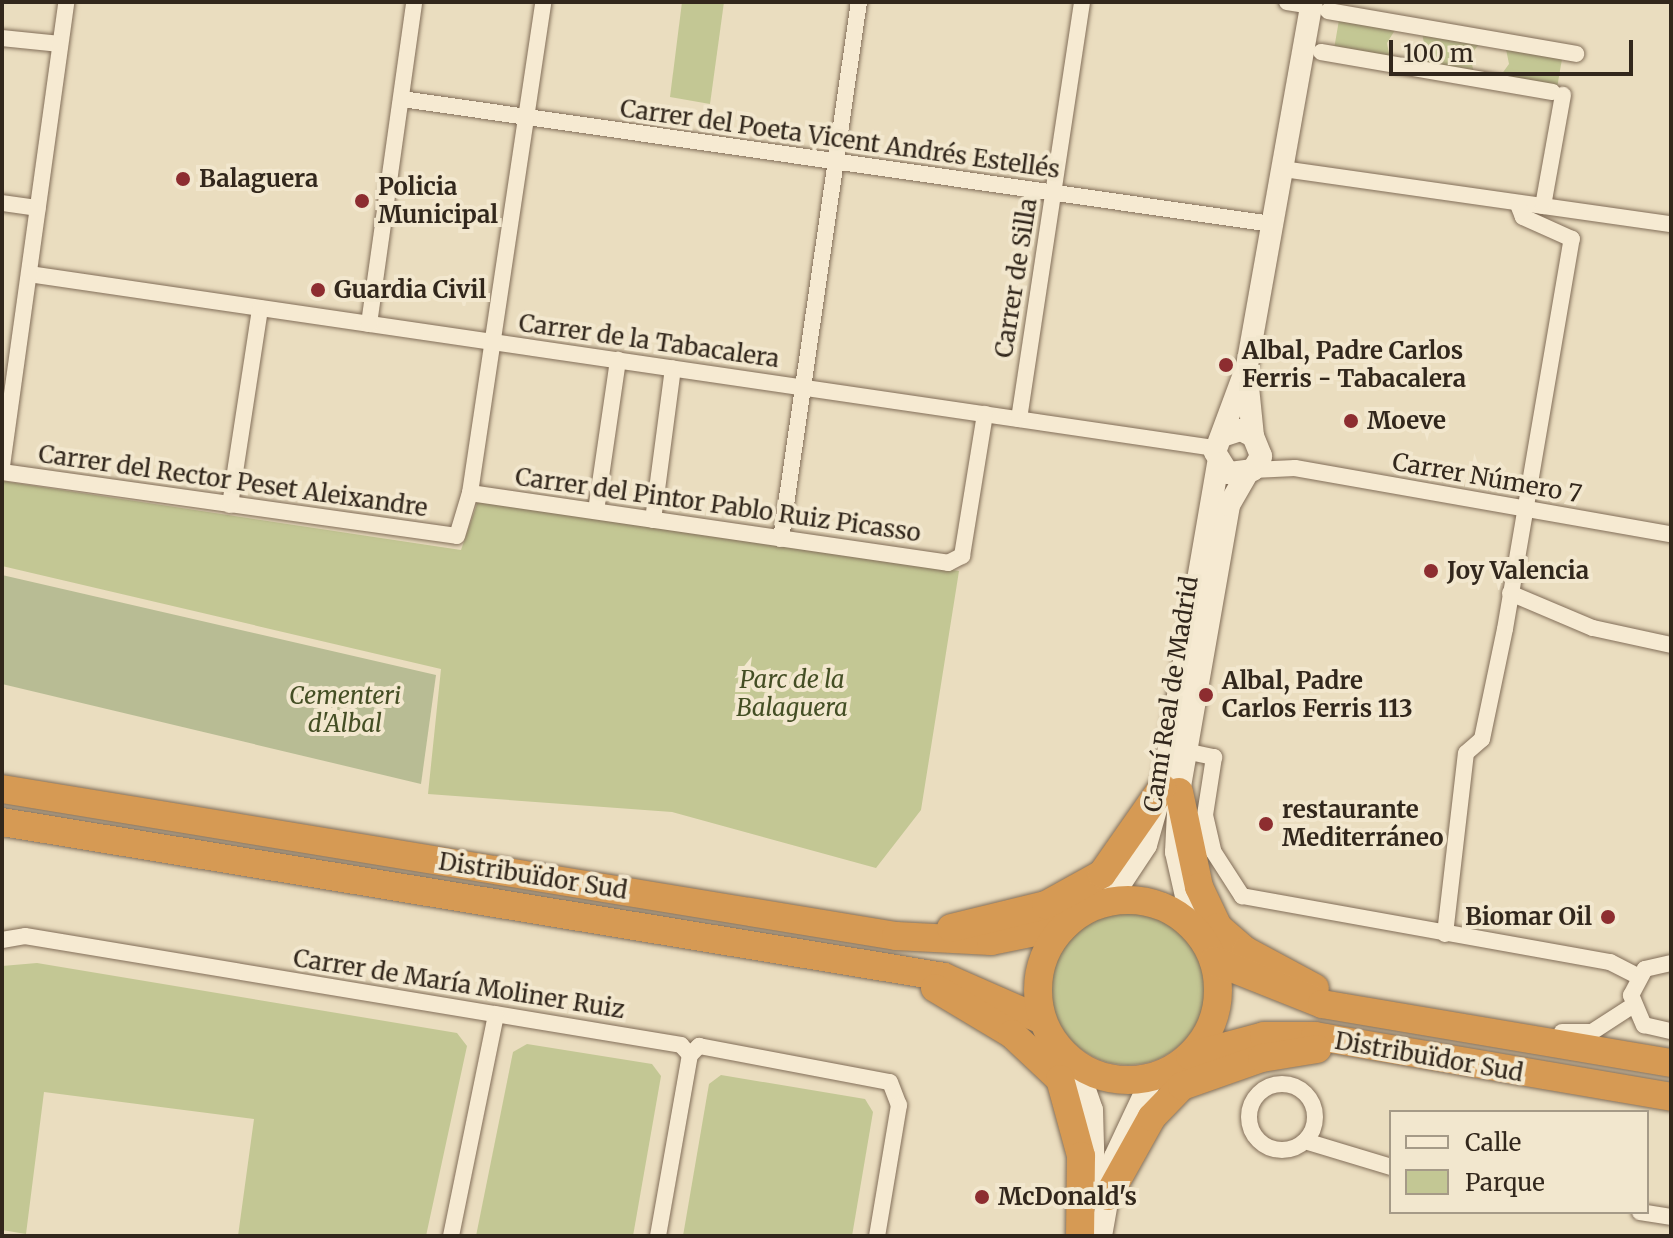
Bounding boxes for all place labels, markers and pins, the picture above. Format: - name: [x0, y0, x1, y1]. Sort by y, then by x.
- place label: Balaguera: [199, 165, 318, 193]
- marker: Balaguera: [174, 170, 192, 188]
- place label: Policia Municipal: [378, 173, 498, 229]
- marker: Policia Municipal: [353, 192, 371, 210]
- place label: Guardia Civil: [334, 276, 486, 304]
- marker: Guardia Civil: [309, 281, 327, 299]
- place label: Albal, Padre Carlos Ferris - Tabacalera: [1242, 337, 1466, 393]
- marker: Albal, Padre Carlos Ferris - Tabacalera: [1217, 356, 1235, 374]
- place label: Moeve: [1367, 407, 1446, 435]
- marker: Moeve: [1342, 412, 1360, 430]
- place label: Joy Valencia: [1447, 557, 1589, 585]
- marker: Joy Valencia: [1422, 562, 1440, 580]
- place label: Albal, Padre Carlos Ferris 113: [1222, 667, 1413, 723]
- marker: Albal, Padre Carlos Ferris 113: [1197, 686, 1215, 704]
- place label: restaurante Mediterráneo: [1282, 796, 1444, 852]
- marker: restaurante Mediterráneo: [1257, 815, 1275, 833]
- place label: Biomar Oil: [1465, 903, 1592, 931]
- marker: Biomar Oil: [1599, 908, 1617, 926]
- place label: McDonald's: [998, 1183, 1137, 1211]
- marker: McDonald's: [973, 1188, 991, 1206]

